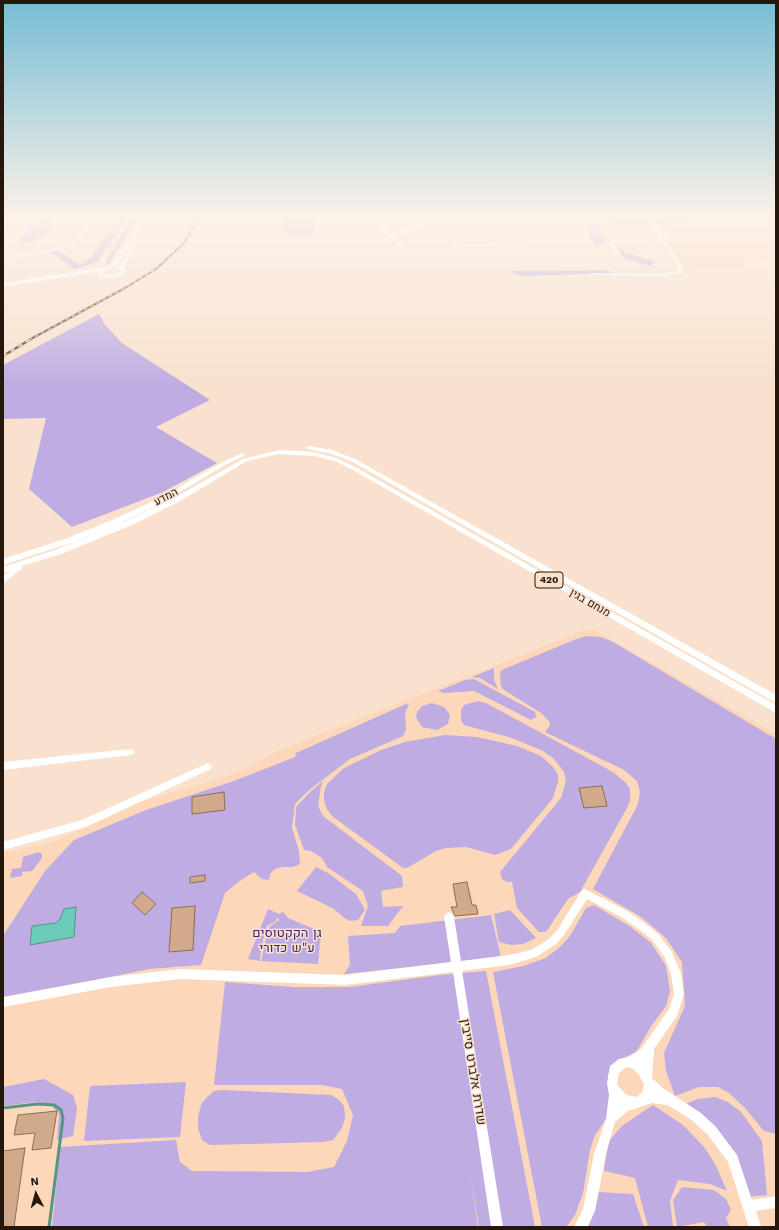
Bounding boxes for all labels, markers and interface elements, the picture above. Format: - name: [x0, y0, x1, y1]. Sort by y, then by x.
- street label: המדע: [152, 485, 180, 509]
- road number: 420: [535, 572, 563, 588]
- street label: מנחם בגין: [567, 586, 613, 620]
- park label: גן הקקטוסים ע"ש כדורי: [252, 925, 322, 956]
- street label: שדרת אלברט סייבין: [457, 1018, 489, 1126]
- north arrow: [16, 1174, 56, 1214]
- text: N: [30, 1175, 39, 1188]

